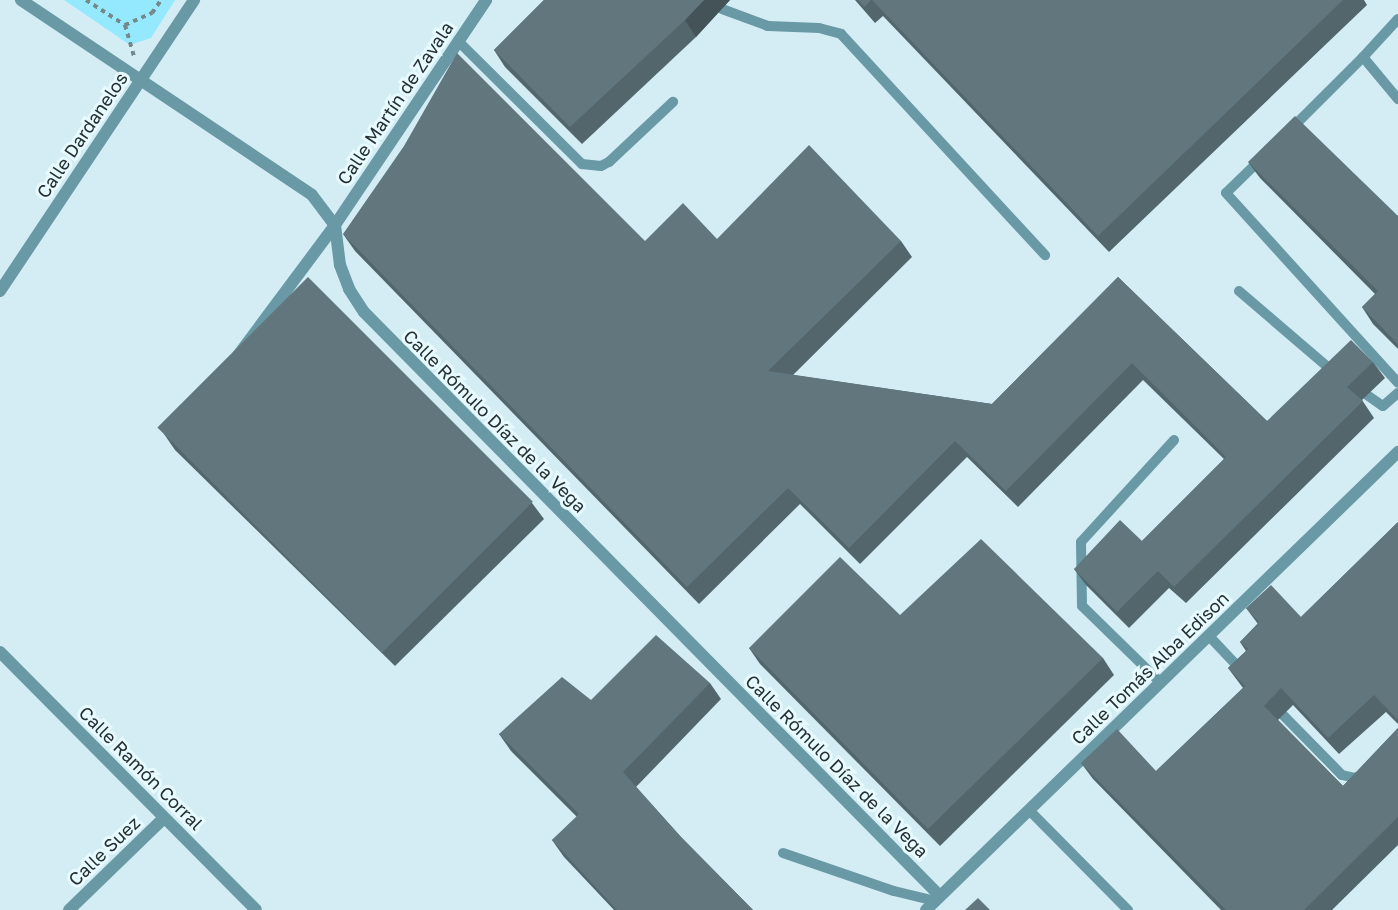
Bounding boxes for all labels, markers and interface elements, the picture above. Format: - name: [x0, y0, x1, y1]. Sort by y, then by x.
- street label: Calle Martín de Zavala: [332, 18, 458, 188]
- street label: Calle Dardanelos: [32, 68, 132, 202]
- street label: Calle Rómulo Díaz de la Vega: [399, 325, 591, 517]
- street label: Calle Tomás Alba Edison: [1067, 587, 1233, 749]
- street label: Calle Rómulo Díaz de la Vega: [741, 670, 933, 862]
- street label: Calle Ramón Corral: [75, 702, 207, 834]
- street label: Calle Suez: [64, 812, 144, 890]

